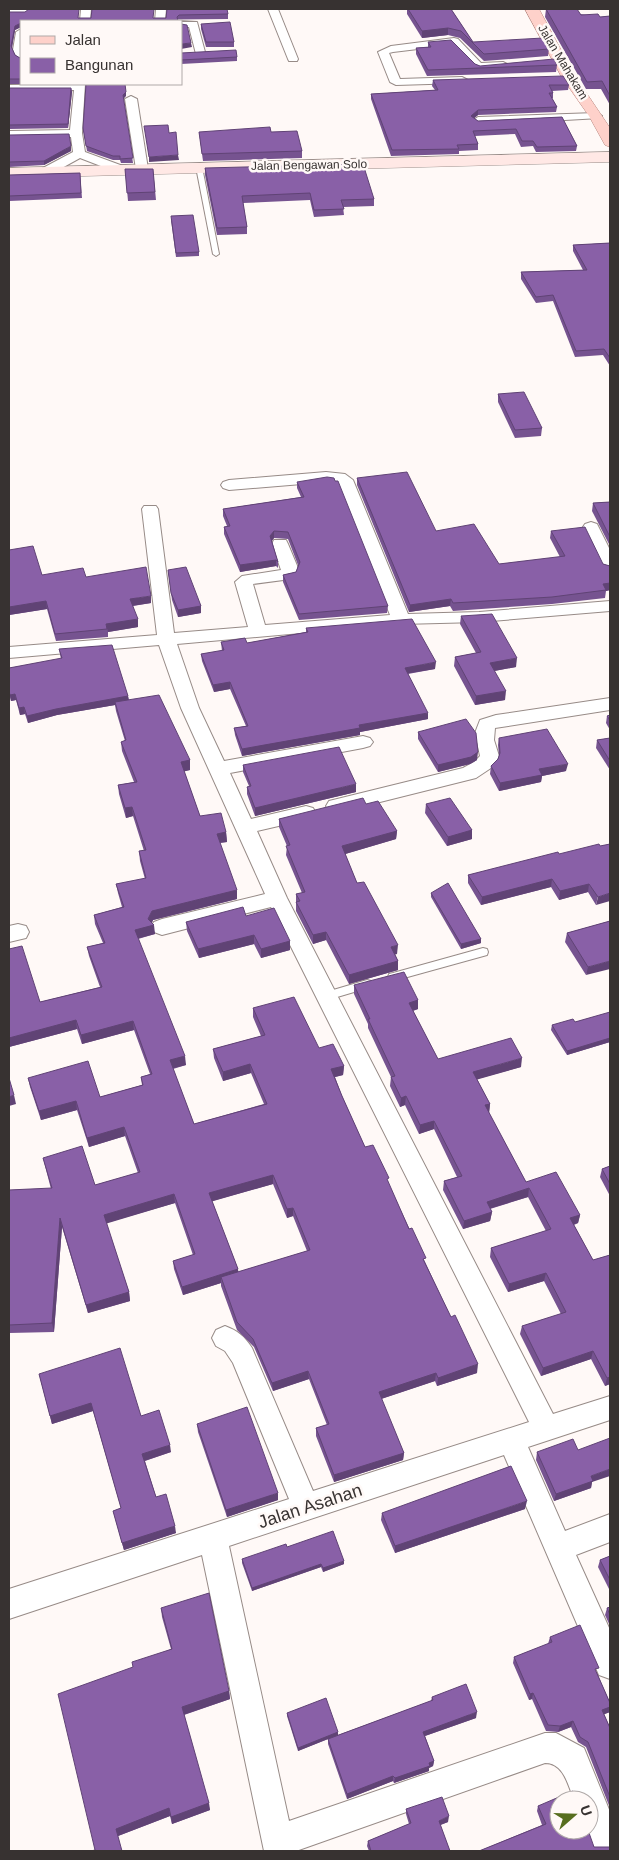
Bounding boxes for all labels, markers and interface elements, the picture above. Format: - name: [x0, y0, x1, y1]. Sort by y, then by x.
- legend: [20, 20, 182, 85]
- street label: Jalan Mahakam: [535, 22, 591, 102]
- text: Jalan: [65, 31, 101, 48]
- text: Bangunan: [65, 56, 133, 73]
- street label: Jalan Bengawan Solo: [251, 157, 367, 173]
- street label: Jalan Asahan: [256, 1480, 364, 1532]
- north arrow: [549, 1790, 599, 1840]
- text: U: [577, 1803, 595, 1818]

